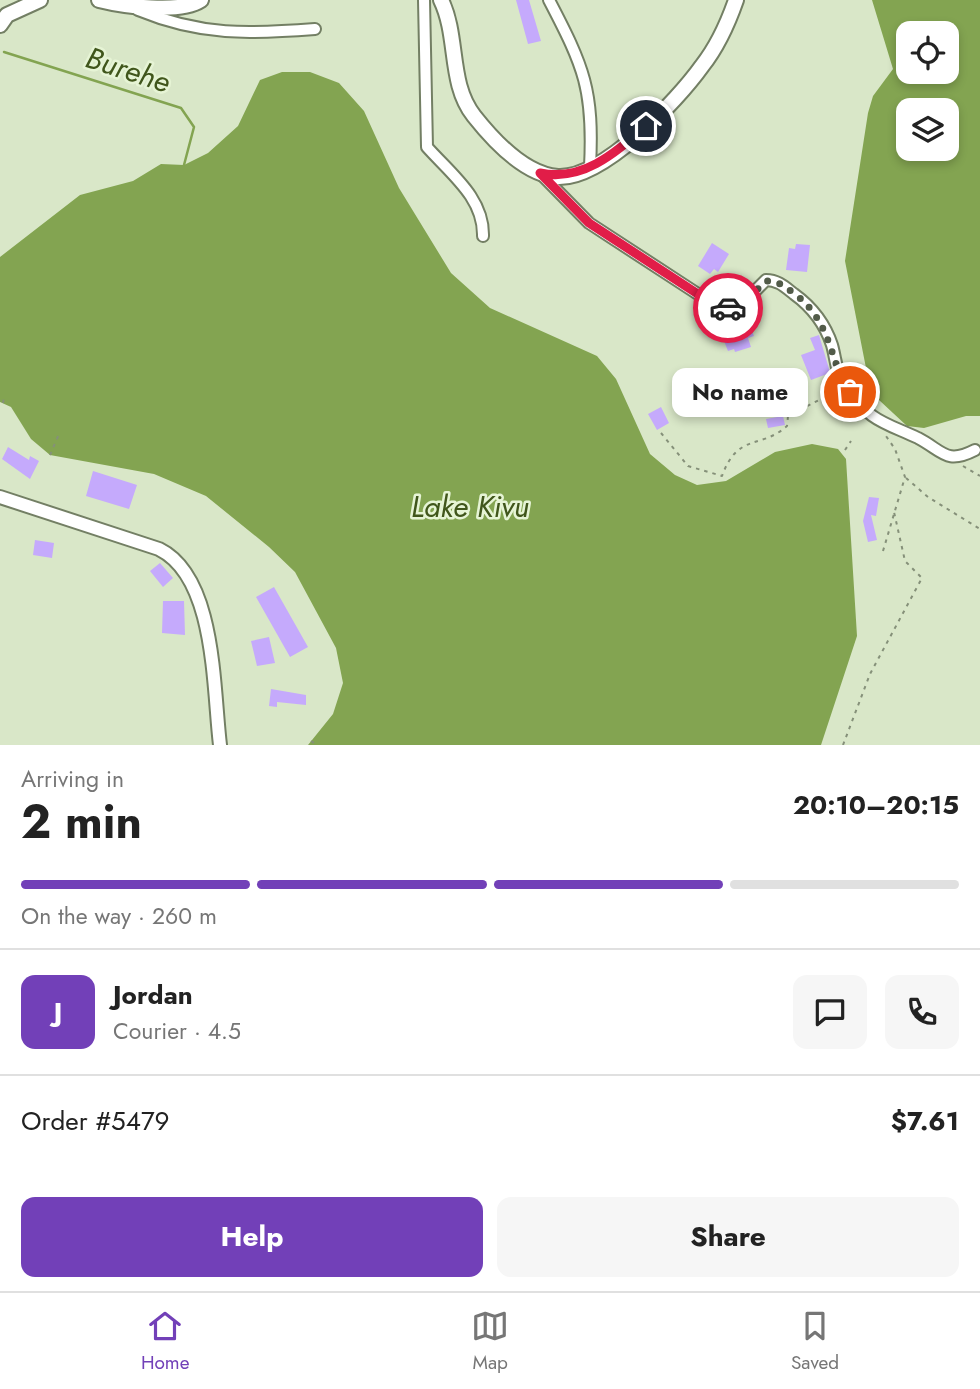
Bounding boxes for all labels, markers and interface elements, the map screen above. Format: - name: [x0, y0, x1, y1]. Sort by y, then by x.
- map controls: [896, 21, 959, 161]
- button: locate: [896, 21, 959, 84]
- water label: Burehe: [80, 36, 176, 103]
- pin: [616, 96, 676, 156]
- button: layers: [896, 98, 959, 161]
- icon: home: [627, 107, 665, 145]
- courier: [693, 273, 763, 343]
- icon: car: [709, 289, 747, 327]
- pin: [820, 362, 880, 422]
- callout: No name: [672, 368, 808, 416]
- icon: bag: [831, 373, 869, 411]
- text: No name: [692, 375, 788, 409]
- water label: Lake Kivu: [411, 485, 529, 528]
- text: Arriving in: [21, 762, 124, 796]
- text: 20:10–20:15: [793, 786, 959, 824]
- text: 2 min: [21, 789, 142, 855]
- text: On the way · 260 m: [21, 899, 217, 933]
- button: chat: [793, 975, 867, 1049]
- button: phone: [885, 975, 959, 1049]
- text: Jordan: [113, 976, 193, 1014]
- text: J: [54, 993, 62, 1031]
- text: Courier · 4.5: [113, 1014, 241, 1048]
- text: Order #5479: [21, 1102, 170, 1140]
- text: $7.61: [891, 1102, 959, 1140]
- button: Help: [21, 1197, 483, 1277]
- button: Share: [497, 1197, 959, 1277]
- tab: Home: [141, 1307, 189, 1376]
- tab: Map: [471, 1307, 509, 1376]
- tab: Saved: [791, 1307, 839, 1376]

